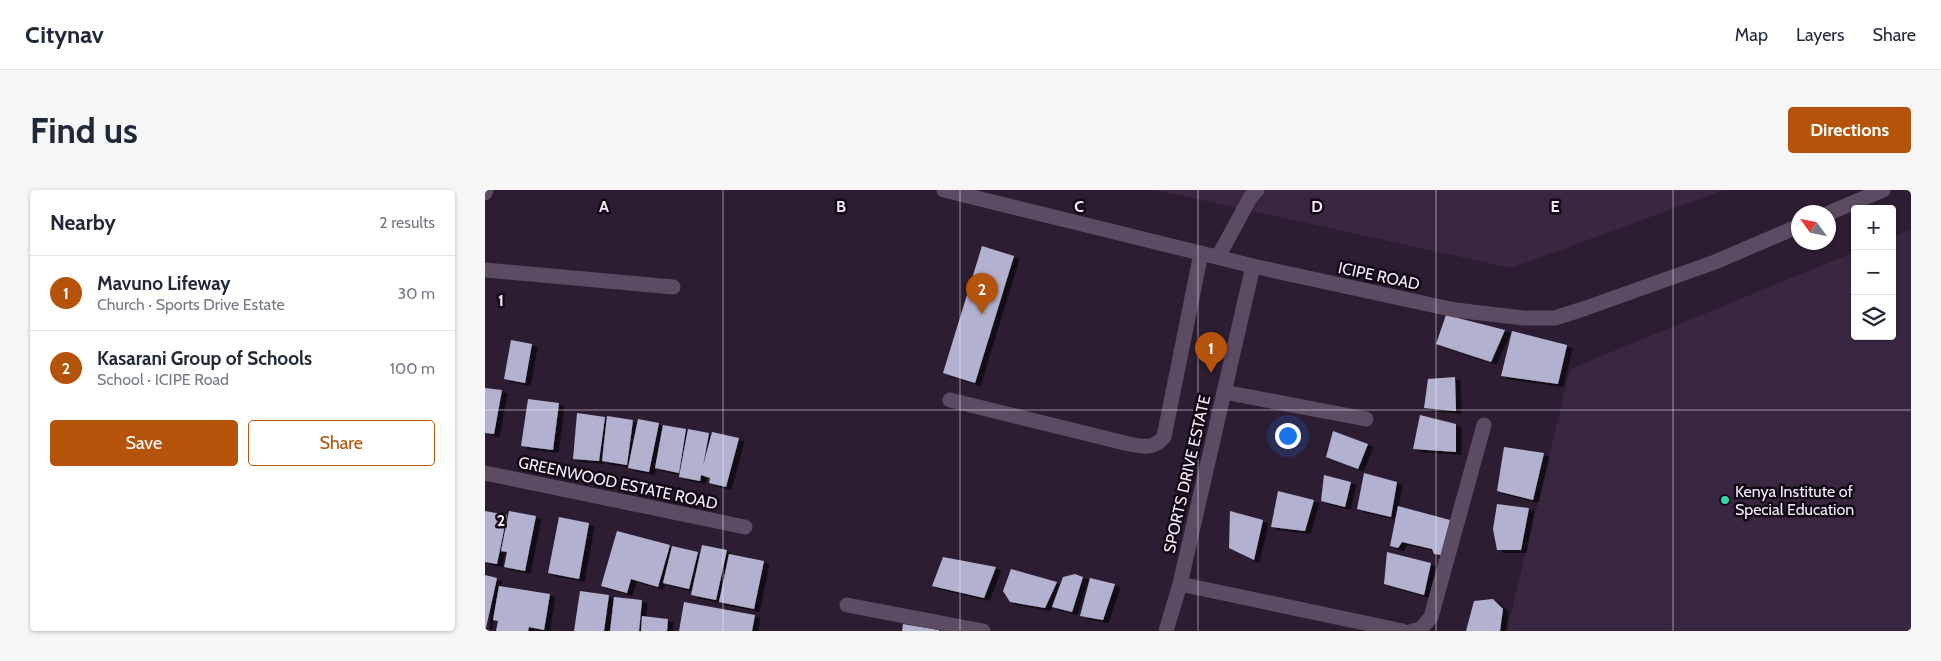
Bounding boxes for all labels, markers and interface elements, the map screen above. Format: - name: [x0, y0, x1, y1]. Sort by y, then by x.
- text: Citynav: [25, 20, 104, 49]
- text: Map: [1735, 24, 1768, 46]
- text: Layers: [1796, 24, 1845, 46]
- text: Share: [1873, 24, 1916, 46]
- button: Directions: [1788, 107, 1911, 153]
- text: Find us: [30, 109, 138, 152]
- text: A: [599, 197, 609, 216]
- text: B: [836, 197, 846, 216]
- text: C: [1074, 197, 1084, 216]
- text: D: [1311, 197, 1323, 216]
- text: E: [1550, 197, 1560, 216]
- north arrow: [1791, 205, 1836, 250]
- map controls: [1851, 205, 1896, 340]
- button: +: [1851, 205, 1896, 250]
- text: Nearby: [50, 210, 116, 235]
- text: 2 results: [379, 213, 435, 232]
- button: −: [1851, 250, 1896, 295]
- street label: ICIPE ROAD: [1336, 258, 1422, 294]
- text: Mavuno Lifeway: [97, 272, 231, 295]
- pin: 2: [966, 273, 998, 314]
- text: 1: [63, 284, 69, 303]
- text: 30 m: [398, 284, 435, 303]
- text: 1: [498, 291, 504, 310]
- text: Church · Sports Drive Estate: [97, 295, 285, 314]
- button: layers: [1851, 295, 1896, 340]
- pin: 1: [1195, 332, 1227, 373]
- text: Kasarani Group of Schools: [97, 347, 312, 370]
- text: 2: [62, 359, 70, 378]
- text: 100 m: [390, 359, 435, 378]
- text: School · ICIPE Road: [97, 370, 229, 389]
- street label: SPORTS DRIVE ESTATE: [1160, 393, 1214, 555]
- button: Save: [50, 420, 238, 466]
- button: Share: [248, 420, 435, 466]
- your location: [1275, 423, 1301, 449]
- street label: GREENWOOD ESTATE ROAD: [517, 453, 719, 513]
- place label: Kenya Institute of Special Education: [1735, 482, 1854, 519]
- marker: Kenya Institute of Special Education: [1719, 494, 1731, 506]
- text: 2: [497, 511, 505, 530]

